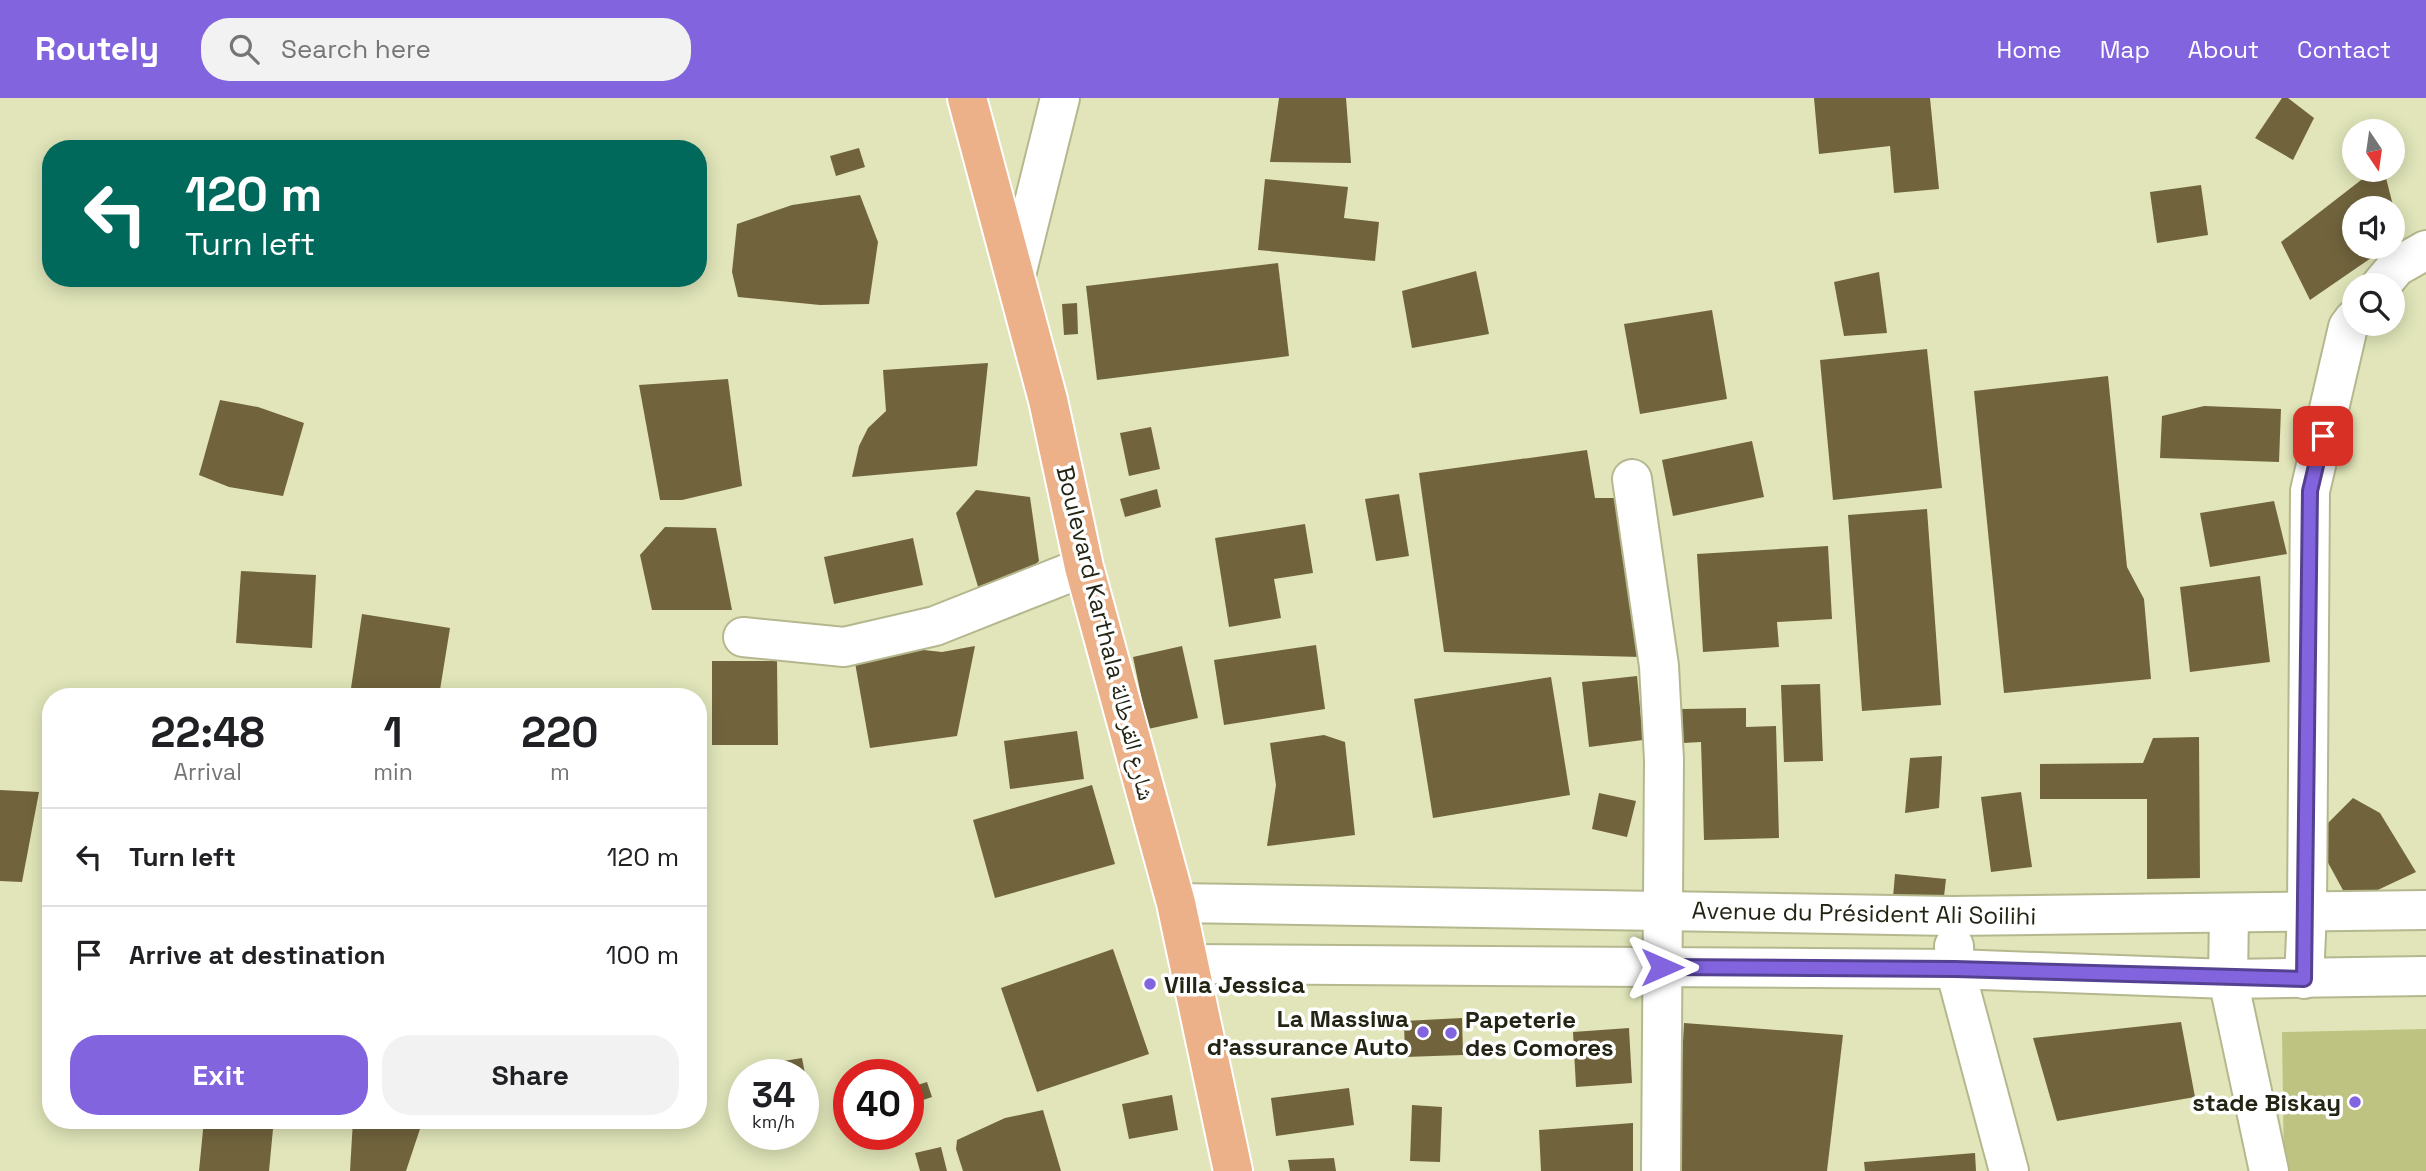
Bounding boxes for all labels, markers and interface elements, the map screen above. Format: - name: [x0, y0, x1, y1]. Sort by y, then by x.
- search box: [201, 18, 691, 81]
- text: Routely: [35, 28, 159, 70]
- icon: search: [225, 30, 263, 68]
- text: Search here: [281, 32, 431, 66]
- text: Home: [1996, 34, 2062, 65]
- text: Map: [2100, 34, 2150, 65]
- text: About: [2188, 34, 2259, 65]
- text: Contact: [2297, 34, 2391, 65]
- north arrow: [2342, 119, 2404, 182]
- map controls: [2342, 119, 2405, 336]
- text: 120 m: [185, 163, 322, 225]
- icon: left: [70, 168, 161, 259]
- button: sound: [2342, 196, 2405, 259]
- text: Turn left: [185, 224, 315, 264]
- button: search: [2342, 273, 2405, 336]
- pin: [2293, 406, 2353, 466]
- icon: arrive: [2304, 417, 2342, 455]
- street label: Boulevard Karthala شارع القرطالة: [1049, 462, 1163, 804]
- text: 22:48: [151, 706, 265, 759]
- text: 1: [384, 706, 403, 759]
- text: 220: [521, 706, 598, 759]
- text: Arrival: [173, 757, 242, 787]
- text: min: [373, 757, 413, 787]
- text: m: [550, 757, 570, 787]
- icon: left: [70, 838, 108, 876]
- text: Turn left: [129, 840, 236, 874]
- text: 120 m: [607, 840, 679, 874]
- street label: Avenue du Président Ali Soilihi: [1691, 894, 2037, 932]
- position arrow: [1625, 930, 1699, 1004]
- icon: arrive: [70, 936, 108, 974]
- text: Arrive at destination: [129, 938, 386, 972]
- text: 100 m: [606, 938, 679, 972]
- place label: Villa Jessica: [1164, 969, 1305, 1000]
- marker: Villa Jessica: [1142, 976, 1158, 992]
- place label: La Massiwa d'assurance Auto: [1207, 1003, 1409, 1062]
- place label: Papeterie des Comores: [1465, 1004, 1614, 1063]
- marker: La Massiwa d'assurance Auto: [1415, 1024, 1431, 1040]
- marker: Papeterie des Comores: [1443, 1025, 1459, 1041]
- button: Exit: [70, 1035, 368, 1115]
- button: Share: [382, 1035, 679, 1115]
- speed limit sign: 40: [833, 1059, 924, 1150]
- text: 34: [752, 1073, 795, 1117]
- place label: stade Biskay: [2192, 1087, 2341, 1118]
- marker: stade Biskay: [2347, 1094, 2363, 1110]
- text: km/h: [752, 1110, 795, 1133]

